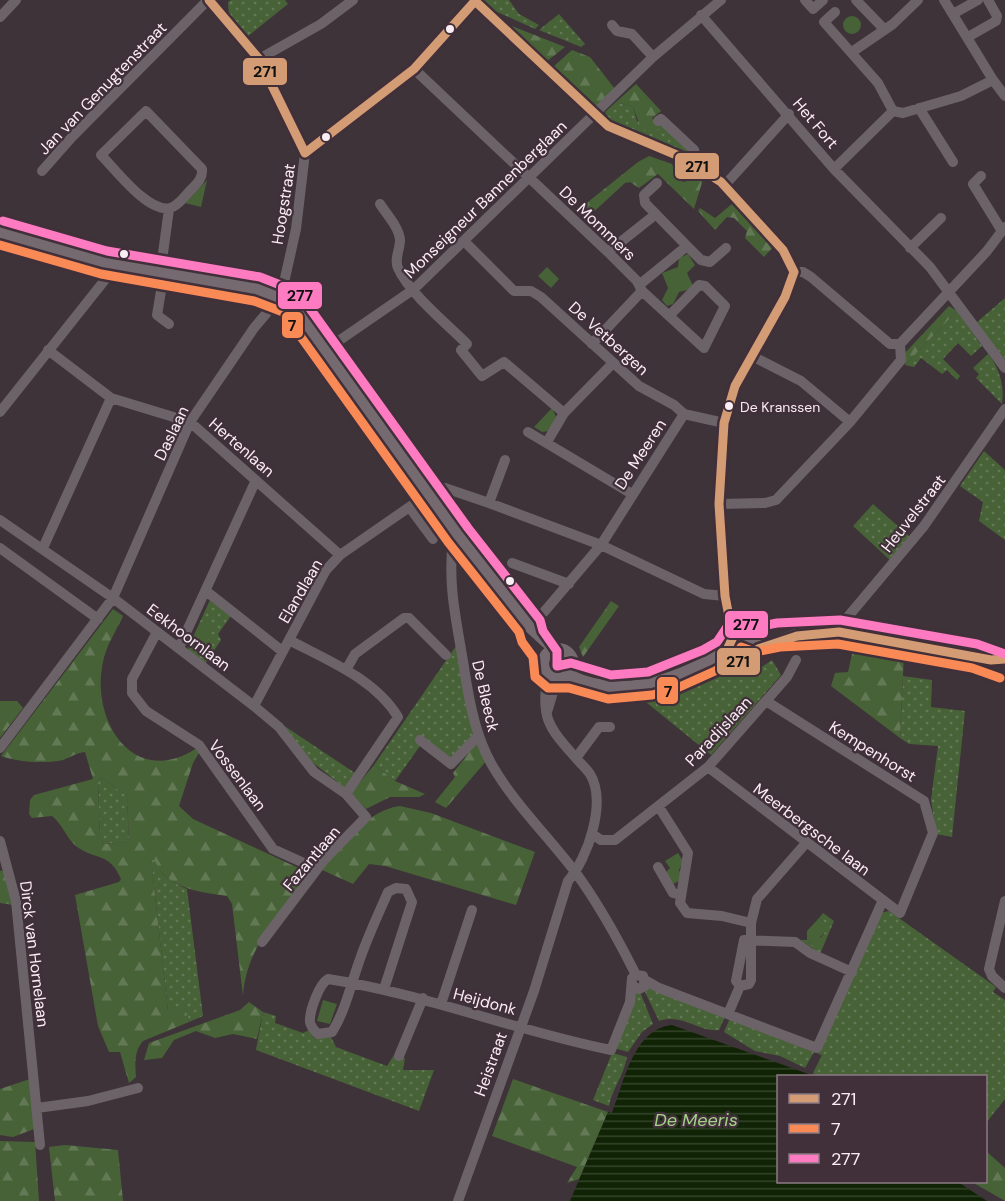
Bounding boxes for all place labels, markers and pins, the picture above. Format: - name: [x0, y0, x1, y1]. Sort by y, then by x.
- unlabelled marker: [444, 23, 456, 35]
- unlabelled marker: [320, 131, 332, 143]
- unlabelled marker: [118, 248, 130, 260]
- place label: De Kranssen: [740, 398, 820, 416]
- marker: De Kranssen: [723, 400, 735, 412]
- unlabelled marker: [504, 575, 516, 587]

